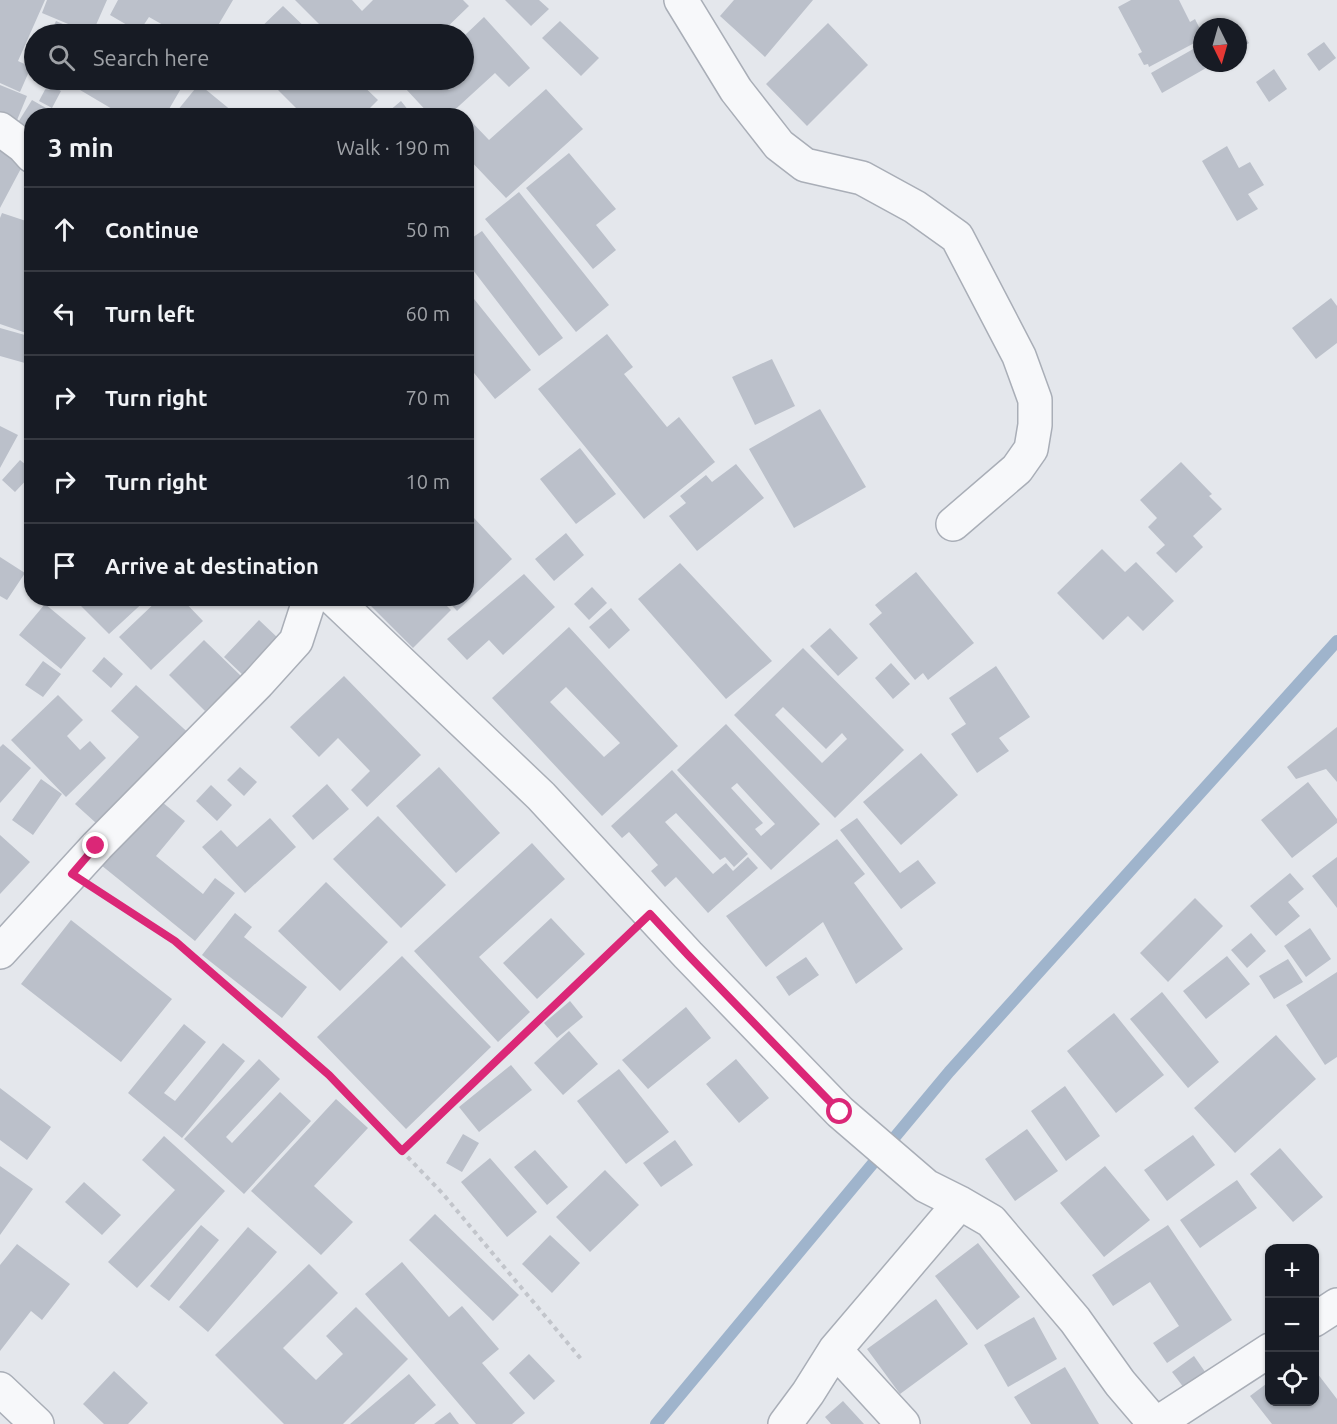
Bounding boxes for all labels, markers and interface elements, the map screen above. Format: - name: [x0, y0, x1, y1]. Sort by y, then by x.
- north arrow: [1193, 18, 1247, 72]
- search box: [24, 24, 474, 90]
- icon: search: [45, 41, 78, 74]
- text: Search here: [93, 45, 209, 70]
- text: 3 min: [48, 133, 114, 162]
- text: Walk · 190 m: [337, 136, 450, 159]
- icon: ahead: [48, 213, 81, 246]
- text: Continue: [105, 217, 199, 242]
- text: 50 m: [406, 218, 450, 241]
- icon: left: [48, 297, 81, 330]
- text: Turn left: [105, 301, 195, 326]
- text: 60 m: [406, 302, 450, 325]
- icon: right: [48, 381, 81, 414]
- text: Turn right: [105, 385, 207, 410]
- text: 70 m: [406, 386, 450, 409]
- icon: right: [48, 465, 81, 498]
- text: Turn right: [105, 469, 207, 494]
- text: 10 m: [406, 470, 450, 493]
- icon: arrive: [48, 549, 81, 582]
- text: Arrive at destination: [105, 553, 319, 578]
- route end: [82, 832, 108, 858]
- route start: [826, 1098, 852, 1124]
- map controls: [1265, 1244, 1319, 1406]
- button: +: [1265, 1244, 1319, 1298]
- button: −: [1265, 1298, 1319, 1352]
- button: locate: [1265, 1352, 1319, 1406]

